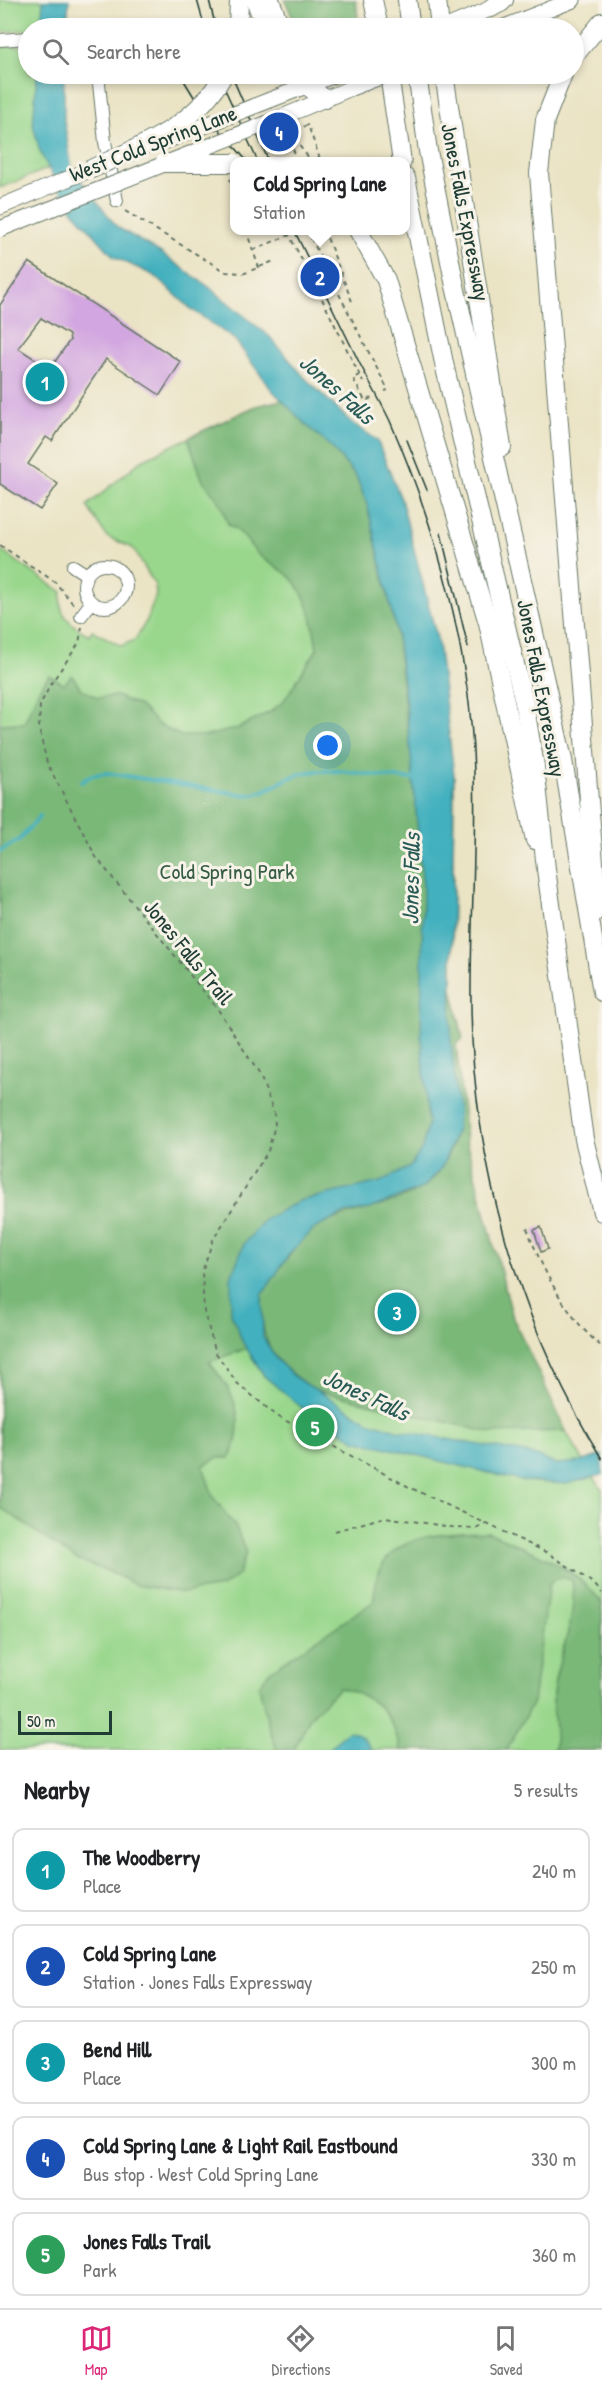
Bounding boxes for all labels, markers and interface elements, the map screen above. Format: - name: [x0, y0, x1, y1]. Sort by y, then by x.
- search box: [18, 18, 584, 84]
- icon: search: [39, 35, 72, 68]
- text: Search here: [87, 36, 181, 66]
- street label: West Cold Spring Lane: [65, 97, 241, 189]
- pin: 4: [260, 110, 298, 154]
- street label: Jones Falls Expressway: [434, 121, 498, 303]
- popup: [230, 157, 410, 235]
- text: Cold Spring Lane: [253, 168, 387, 198]
- text: Station: [253, 198, 306, 225]
- pin: 2: [300, 254, 340, 300]
- water label: Jones Falls: [293, 346, 384, 433]
- pin: 1: [26, 360, 64, 404]
- street label: Jones Falls Expressway: [510, 597, 574, 779]
- your location: [313, 731, 342, 760]
- water label: Jones Falls: [393, 830, 427, 925]
- park label: Cold Spring Park: [160, 856, 294, 886]
- street label: Jones Falls Trail: [137, 893, 241, 1011]
- pin: 3: [378, 1290, 416, 1334]
- water label: Jones Falls: [318, 1360, 417, 1429]
- pin: 5: [296, 1404, 334, 1450]
- scale bar: [18, 1708, 112, 1736]
- text: 50 m: [27, 1710, 56, 1732]
- text: Nearby: [24, 1772, 90, 1807]
- text: 5 results: [514, 1776, 578, 1803]
- text: The Woodberry: [83, 1842, 200, 1872]
- text: 1: [42, 1857, 49, 1884]
- text: 240 m: [532, 1857, 576, 1884]
- text: Place: [83, 1872, 122, 1899]
- text: Cold Spring Lane: [83, 1938, 217, 1968]
- text: 2: [41, 1953, 50, 1980]
- text: 250 m: [531, 1953, 576, 1980]
- text: Station · Jones Falls Expressway: [83, 1968, 313, 1995]
- text: Bend Hill: [83, 2034, 151, 2064]
- text: 3: [41, 2049, 50, 2076]
- text: 300 m: [531, 2049, 576, 2076]
- text: Place: [83, 2064, 122, 2091]
- text: Cold Spring Lane & Light Rail Eastbound: [83, 2130, 397, 2160]
- text: 4: [42, 2145, 49, 2172]
- text: 330 m: [531, 2145, 576, 2172]
- text: Bus stop · West Cold Spring Lane: [83, 2160, 319, 2187]
- text: Jones Falls Trail: [83, 2226, 210, 2256]
- text: 5: [41, 2241, 50, 2268]
- text: 360 m: [532, 2241, 576, 2268]
- text: Park: [83, 2256, 116, 2283]
- tab: Map: [80, 2322, 113, 2380]
- tab: Directions: [272, 2322, 330, 2380]
- tab: Saved: [489, 2322, 522, 2380]

